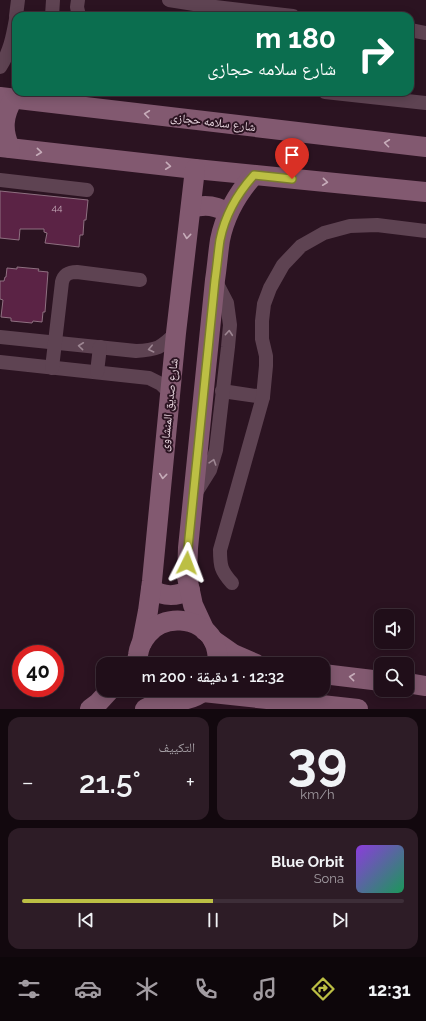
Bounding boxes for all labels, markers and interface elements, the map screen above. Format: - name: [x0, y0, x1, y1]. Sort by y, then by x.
- text: 180 m: [255, 22, 336, 55]
- icon: right: [350, 28, 402, 80]
- text: شارع سلامه حجازى: [207, 58, 336, 79]
- one-way arrow: [144, 110, 150, 119]
- street label: شارع سلامه حجازى: [169, 110, 257, 135]
- pin: [275, 138, 309, 179]
- one-way arrow: [384, 139, 390, 148]
- icon: arrive: [281, 144, 303, 166]
- one-way arrow: [36, 147, 42, 156]
- one-way arrow: [165, 161, 171, 170]
- one-way arrow: [322, 177, 328, 186]
- house number: 44: [52, 202, 63, 213]
- one-way arrow: [183, 233, 192, 239]
- one-way arrow: [224, 330, 233, 336]
- one-way arrow: [78, 341, 84, 350]
- one-way arrow: [147, 344, 154, 352]
- street label: شارع صديق المنشاوى: [157, 358, 182, 452]
- one-way arrow: [208, 459, 217, 466]
- one-way arrow: [158, 473, 167, 479]
- position arrow: [166, 542, 208, 584]
- map controls: [374, 609, 414, 697]
- button: sound: [374, 609, 414, 649]
- speed limit sign: 40: [12, 645, 64, 697]
- button: search: [374, 657, 414, 697]
- text: 12:32 · 1 دقيقة · 200 m: [142, 668, 284, 686]
- one-way arrow: [349, 673, 355, 682]
- text: 39: [288, 730, 347, 791]
- text: التكييف: [159, 740, 195, 755]
- text: 21.5°: [79, 765, 141, 800]
- text: −: [22, 769, 34, 795]
- text: +: [186, 769, 195, 795]
- text: km/h: [300, 787, 335, 802]
- text: Blue Orbit: [271, 853, 344, 871]
- text: Sona: [314, 871, 344, 886]
- icon: previous: [75, 909, 97, 931]
- icon: pause: [202, 909, 224, 931]
- icon: next: [329, 909, 351, 931]
- icon: filters: [15, 975, 43, 1003]
- icon: car: [74, 975, 102, 1003]
- icon: climate: [133, 975, 161, 1003]
- icon: phone: [192, 975, 220, 1003]
- icon: music: [251, 975, 279, 1003]
- icon: directions: [309, 975, 337, 1003]
- text: 12:31: [368, 979, 411, 1000]

